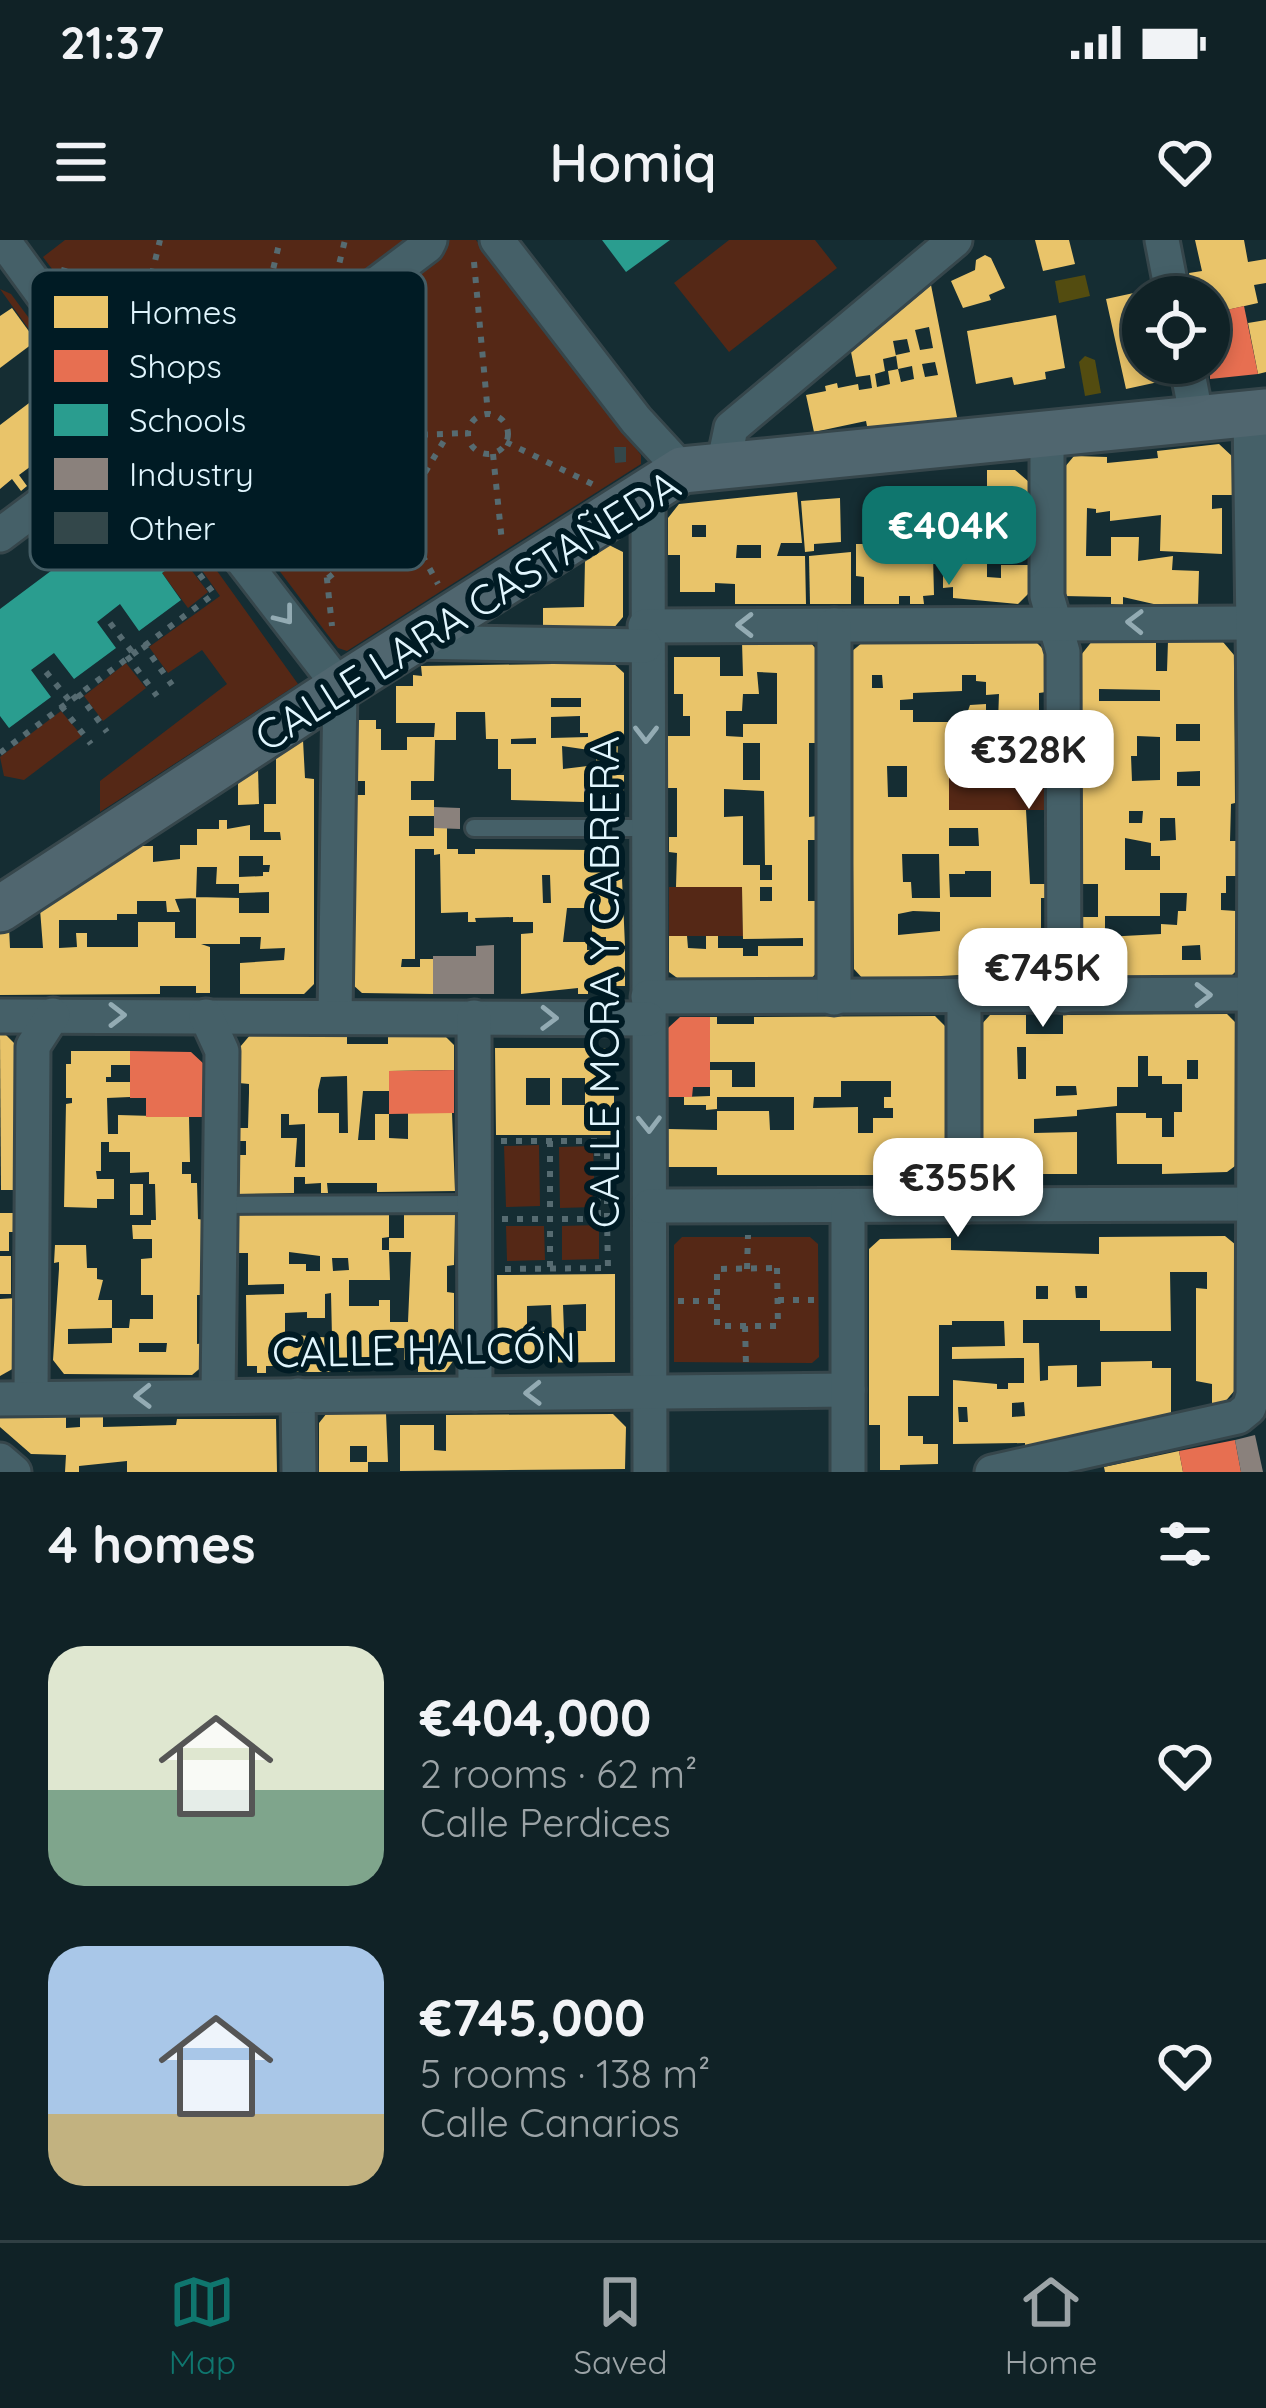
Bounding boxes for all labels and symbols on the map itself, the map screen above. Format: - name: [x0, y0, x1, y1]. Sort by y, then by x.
- legend: [30, 270, 426, 570]
- text: Homes: [129, 291, 237, 332]
- text: Shops: [129, 345, 222, 386]
- text: Schools: [129, 399, 246, 440]
- text: Industry: [129, 453, 254, 494]
- street label: CALLE LARA CASTAÑEDA: [245, 457, 689, 763]
- pin: €404K: [865, 486, 1033, 588]
- text: Other: [129, 507, 216, 548]
- one-way arrow: [271, 602, 292, 624]
- one-way arrow: [1125, 609, 1143, 635]
- one-way arrow: [735, 612, 753, 638]
- pin: €328K: [945, 710, 1113, 812]
- one-way arrow: [633, 726, 659, 744]
- street label: CALLE MORA Y CABRERA: [577, 736, 630, 1228]
- pin: €745K: [959, 928, 1127, 1030]
- one-way arrow: [1194, 982, 1213, 1008]
- one-way arrow: [109, 1002, 127, 1028]
- one-way arrow: [541, 1005, 559, 1031]
- one-way arrow: [636, 1116, 662, 1134]
- pin: €355K: [874, 1138, 1042, 1240]
- street label: CALLE HALCÓN: [271, 1320, 577, 1378]
- one-way arrow: [523, 1380, 541, 1406]
- one-way arrow: [133, 1383, 152, 1409]

